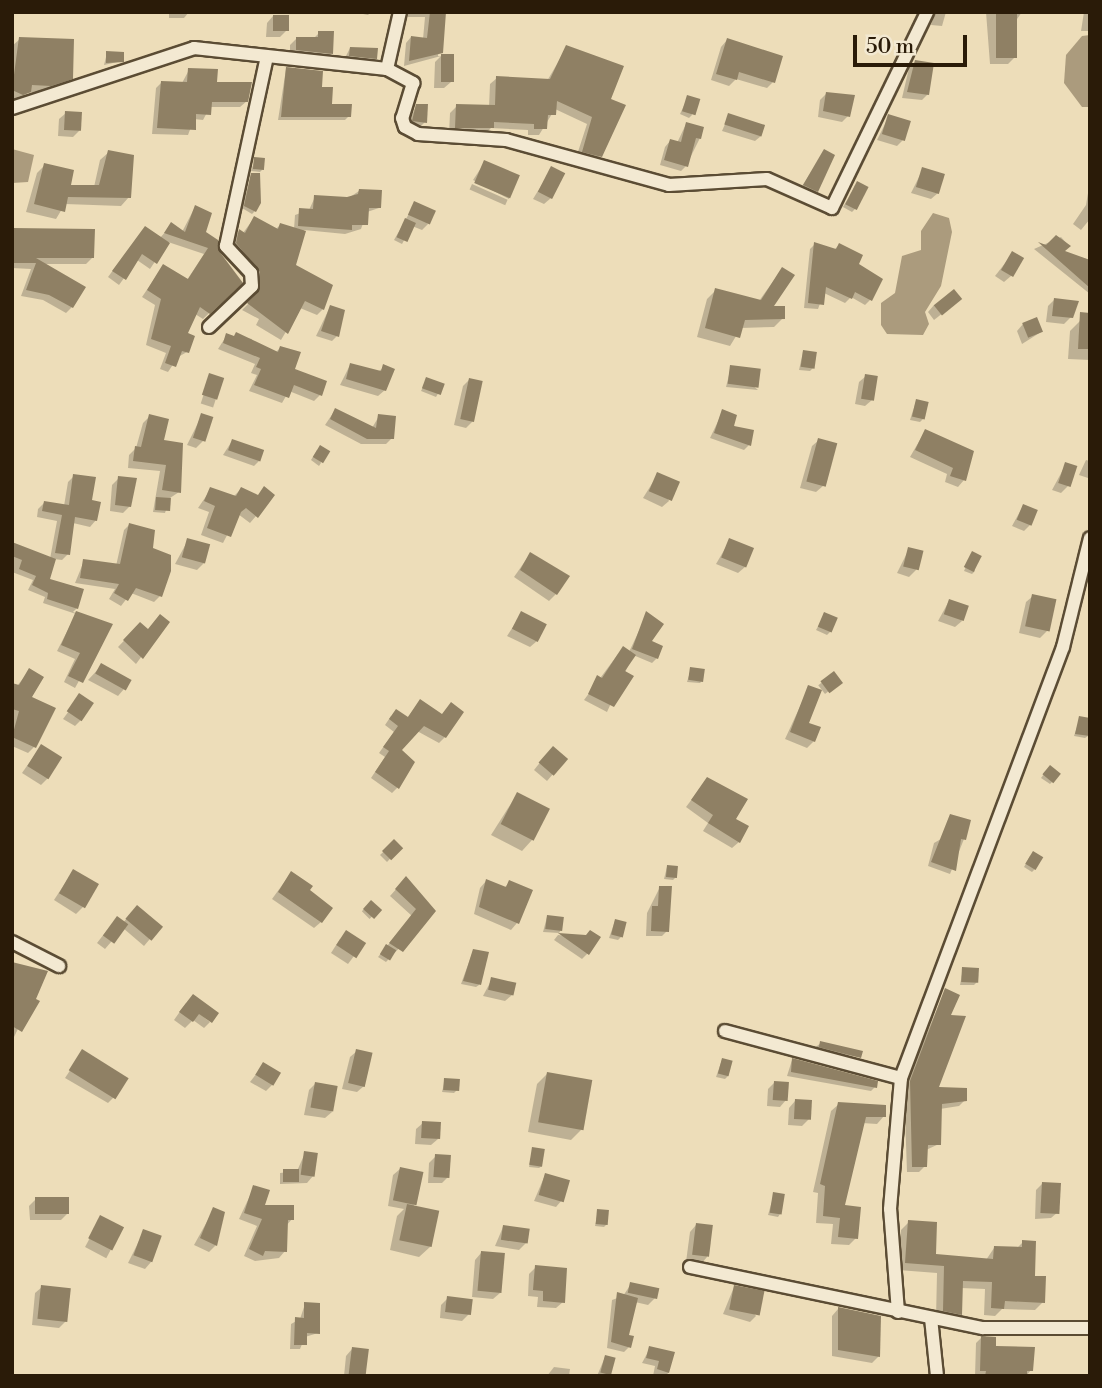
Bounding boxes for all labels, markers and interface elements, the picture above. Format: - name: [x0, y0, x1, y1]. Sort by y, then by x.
- scale bar: [857, 21, 971, 65]
- text: 50 m: [866, 34, 914, 60]

